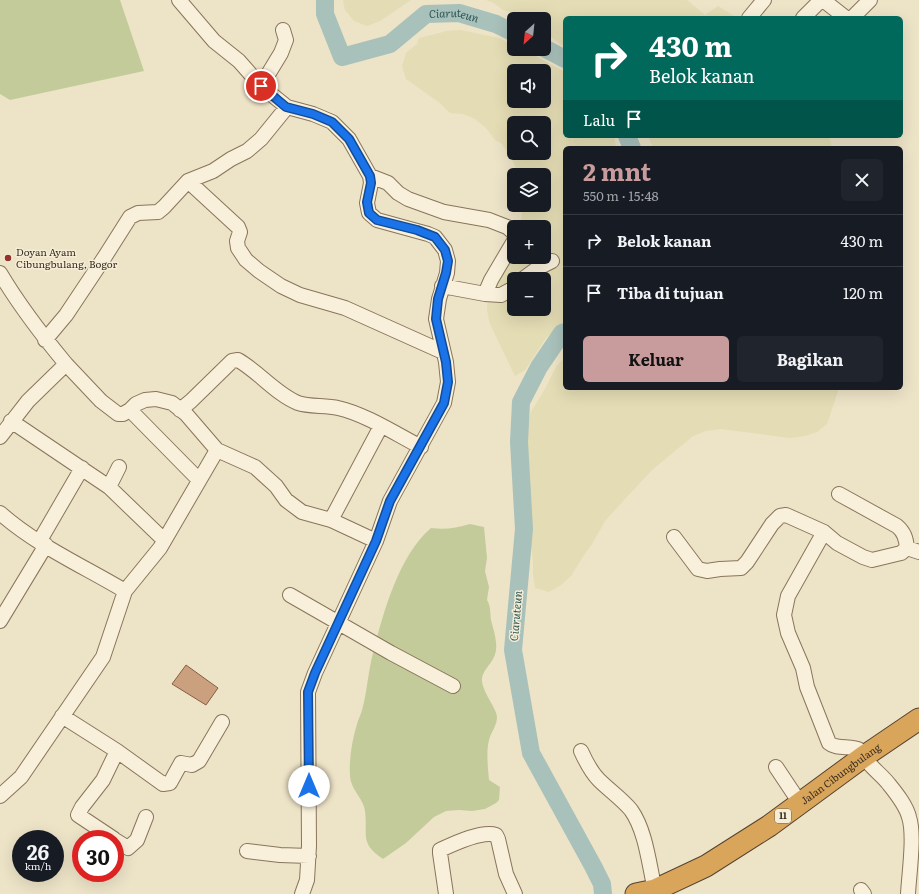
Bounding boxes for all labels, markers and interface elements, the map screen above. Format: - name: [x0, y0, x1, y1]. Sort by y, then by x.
- water label: Ciaruteun: [429, 4, 481, 26]
- north arrow: [507, 12, 551, 56]
- map controls: [507, 12, 551, 316]
- text: 430 m: [649, 24, 732, 66]
- icon: right: [583, 32, 635, 84]
- text: Belok kanan: [649, 62, 754, 89]
- button: sound: [507, 64, 551, 108]
- pin: [244, 69, 278, 103]
- icon: arrive: [250, 75, 272, 97]
- text: Lalu: [583, 108, 615, 131]
- icon: arrive: [623, 108, 645, 130]
- button: search: [507, 116, 551, 160]
- text: 2 mnt: [583, 153, 651, 188]
- button: close: [841, 159, 883, 201]
- button: layers: [507, 168, 551, 212]
- text: 550 m · 15:48: [583, 186, 659, 205]
- button: +: [507, 220, 551, 264]
- text: Belok kanan: [617, 229, 711, 252]
- text: 430 m: [840, 229, 883, 252]
- icon: right: [583, 230, 605, 252]
- place label: Doyan Ayam Cibungbulang, Bogor: [16, 244, 118, 271]
- marker: Doyan Ayam Cibungbulang, Bogor: [3, 253, 13, 263]
- button: −: [507, 272, 551, 316]
- text: Tiba di tujuan: [617, 281, 724, 304]
- text: 120 m: [843, 281, 883, 304]
- icon: arrive: [583, 282, 605, 304]
- button: Keluar: [583, 336, 729, 382]
- button: Bagikan: [737, 336, 883, 382]
- water label: Ciaruteun: [505, 590, 525, 642]
- street label: Jalan Cibungbulang: [797, 739, 884, 808]
- position arrow: [288, 765, 330, 807]
- road number: 11: [775, 809, 791, 823]
- speed limit sign: 30: [72, 830, 124, 882]
- text: 26: [27, 836, 49, 866]
- text: km/h: [25, 858, 51, 873]

